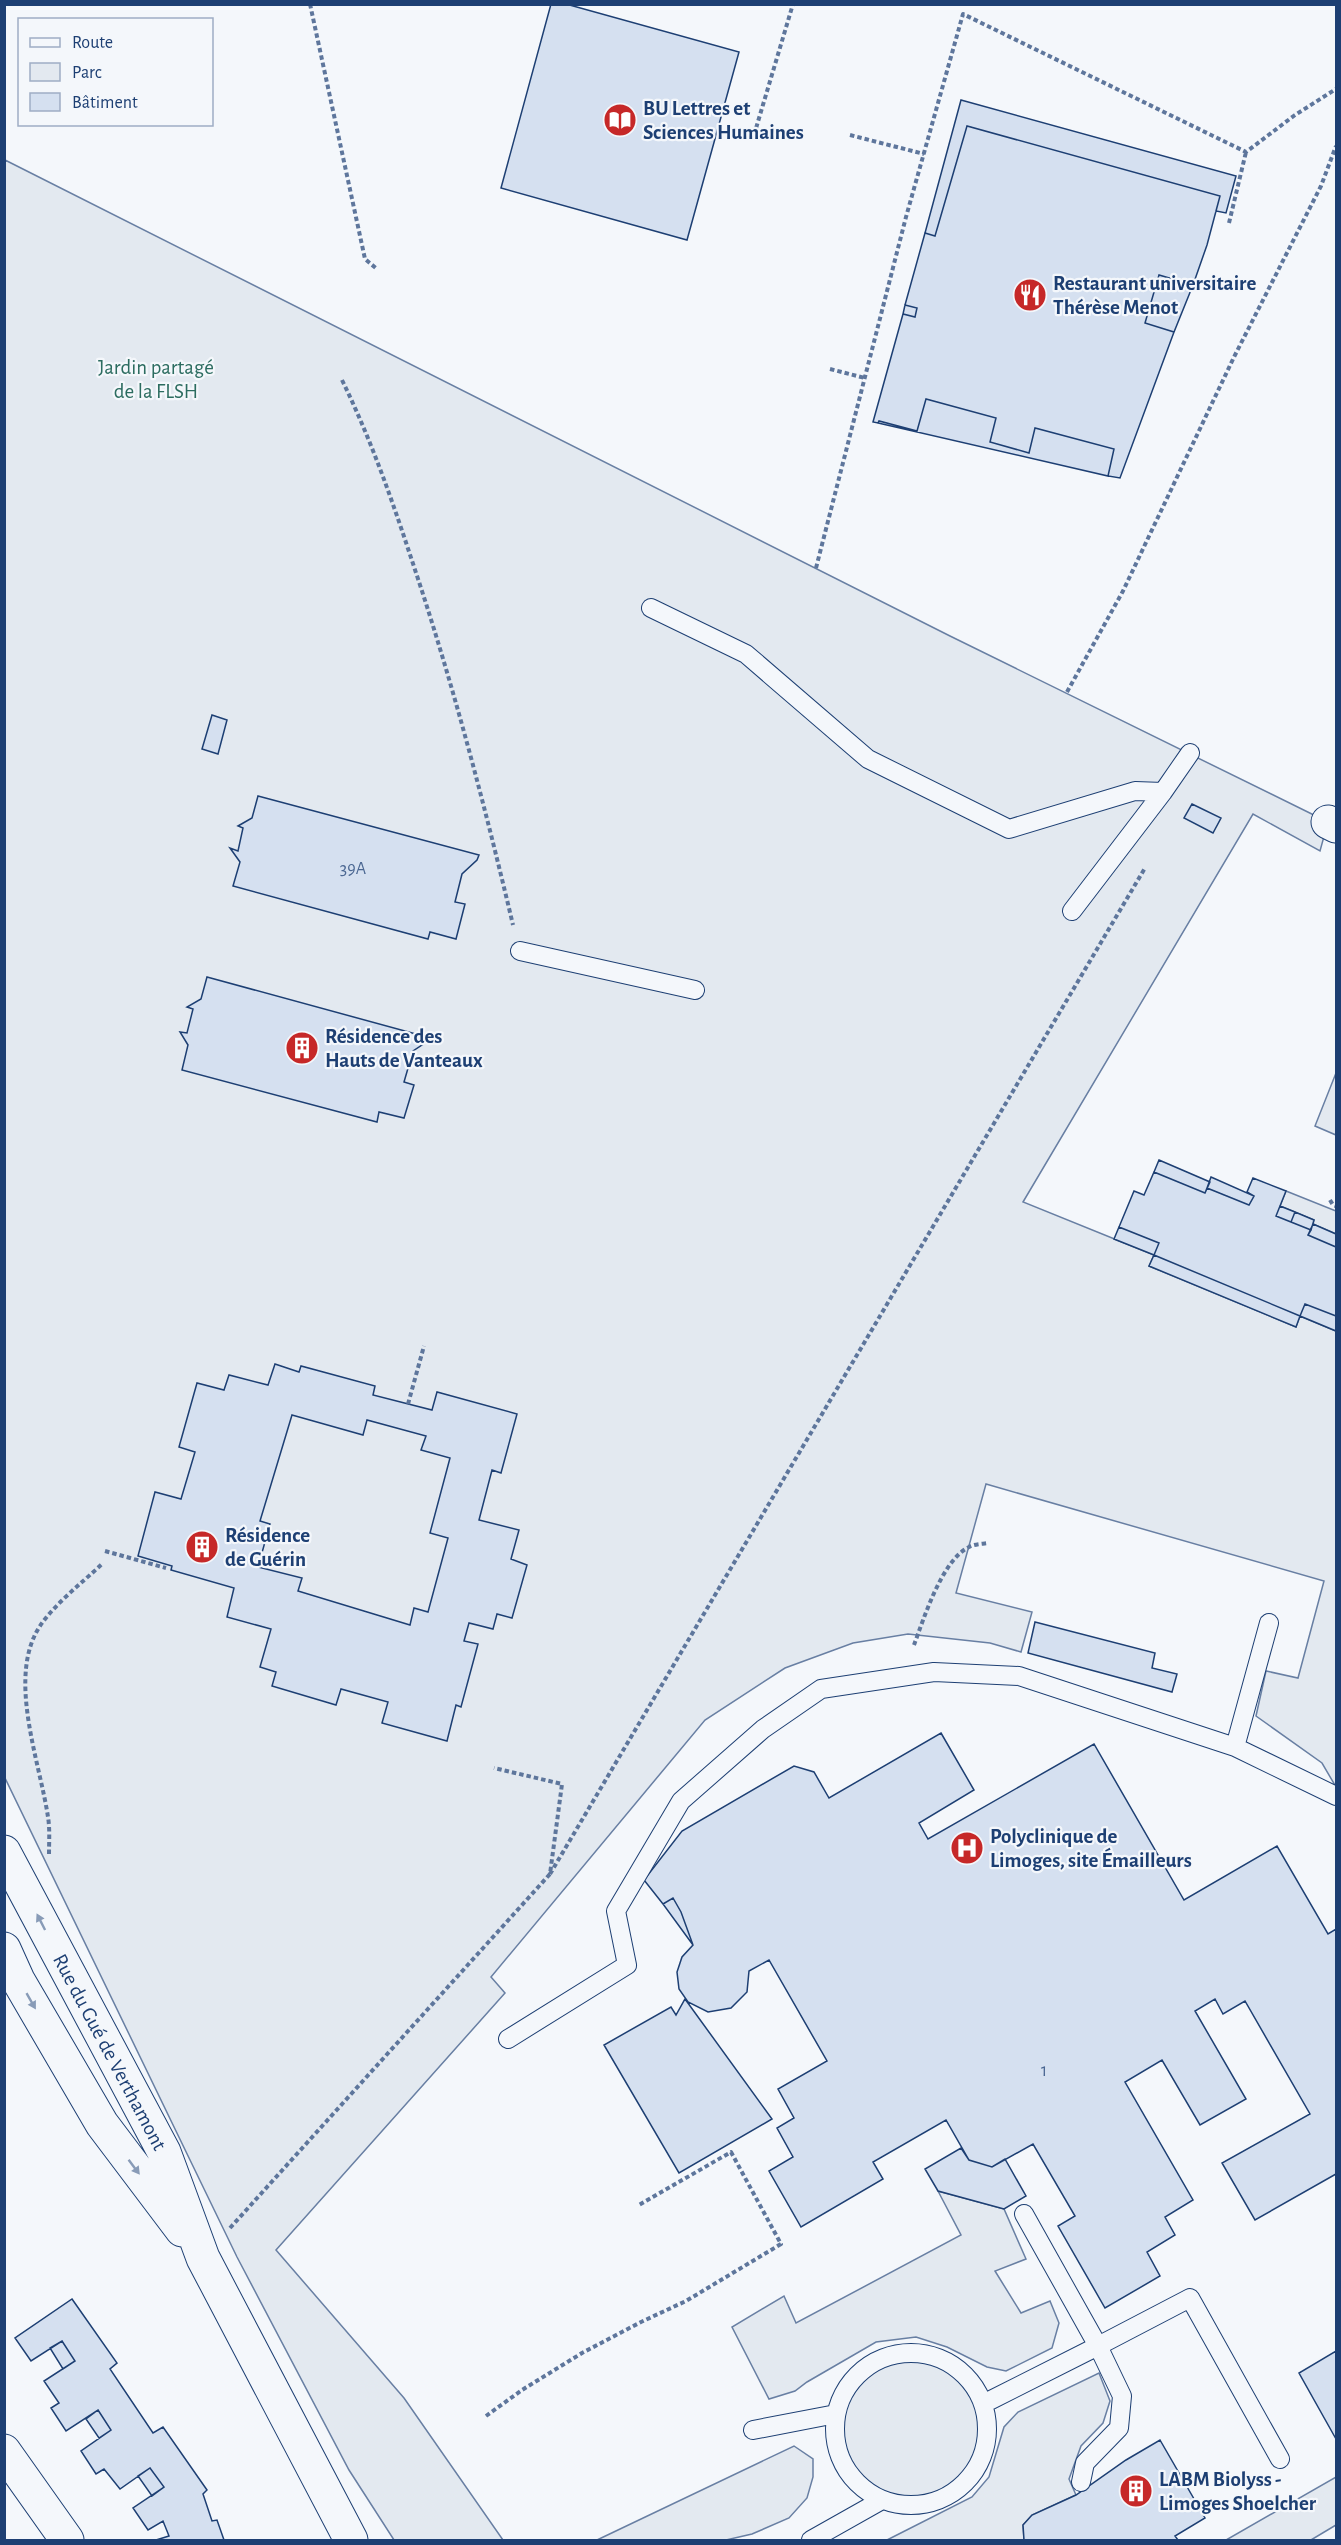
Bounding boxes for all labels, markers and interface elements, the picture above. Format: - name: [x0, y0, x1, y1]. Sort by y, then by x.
- legend: [18, 18, 213, 126]
- text: Route: [72, 34, 113, 52]
- text: Parc: [72, 64, 102, 82]
- text: Bâtiment: [72, 94, 138, 112]
- place label: BU Lettres et Sciences Humaines: [643, 98, 804, 143]
- library icon: BU Lettres et Sciences Humaines: [602, 102, 638, 138]
- place label: Restaurant universitaire Thérèse Menot: [1053, 273, 1256, 318]
- restaurant icon: Restaurant universitaire Thérèse Menot: [1012, 277, 1048, 313]
- park label: Jardin partagé de la FLSH: [98, 357, 214, 402]
- house number: 39A: [340, 860, 367, 878]
- place label: Résidence des Hauts de Vanteaux: [325, 1026, 483, 1071]
- building icon: Résidence des Hauts de Vanteaux: [284, 1030, 320, 1066]
- place label: Résidence de Guérin: [225, 1525, 310, 1570]
- building icon: Résidence de Guérin: [184, 1529, 220, 1565]
- place label: Polyclinique de Limoges, site Émailleurs: [990, 1826, 1192, 1871]
- hospital icon: Polyclinique de Limoges, site Émailleurs: [949, 1830, 985, 1866]
- one-way arrow: [36, 1913, 46, 1930]
- street label: Rue du Gué de Verthamont: [49, 1951, 170, 2154]
- one-way arrow: [26, 1993, 36, 2010]
- house number: 1: [1041, 2062, 1047, 2080]
- one-way arrow: [128, 2159, 140, 2174]
- place label: LABM Biolyss - Limoges Shoelcher: [1159, 2469, 1317, 2514]
- building icon: LABM Biolyss - Limoges Shoelcher: [1118, 2473, 1154, 2509]

